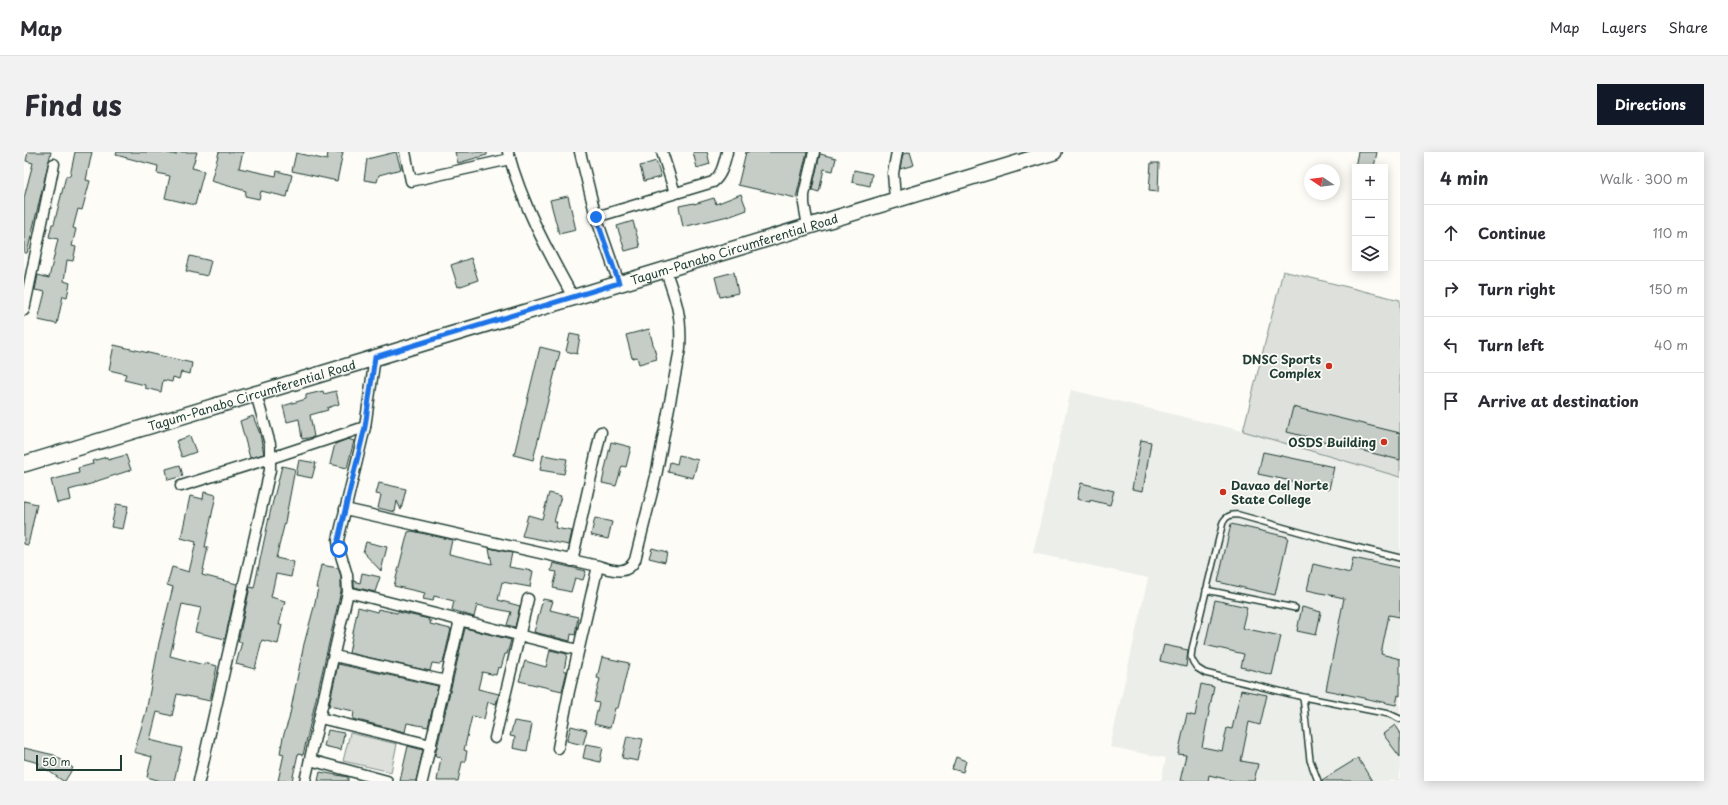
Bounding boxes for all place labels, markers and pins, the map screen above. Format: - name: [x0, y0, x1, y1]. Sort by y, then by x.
- place label: DNSC Sports Complex: [1242, 350, 1321, 382]
- marker: DNSC Sports Complex: [1324, 361, 1334, 371]
- place label: OSDS Building: [1288, 433, 1376, 451]
- marker: OSDS Building: [1379, 437, 1389, 447]
- place label: Davao del Norte State College: [1231, 476, 1329, 508]
- marker: Davao del Norte State College: [1218, 487, 1228, 497]

